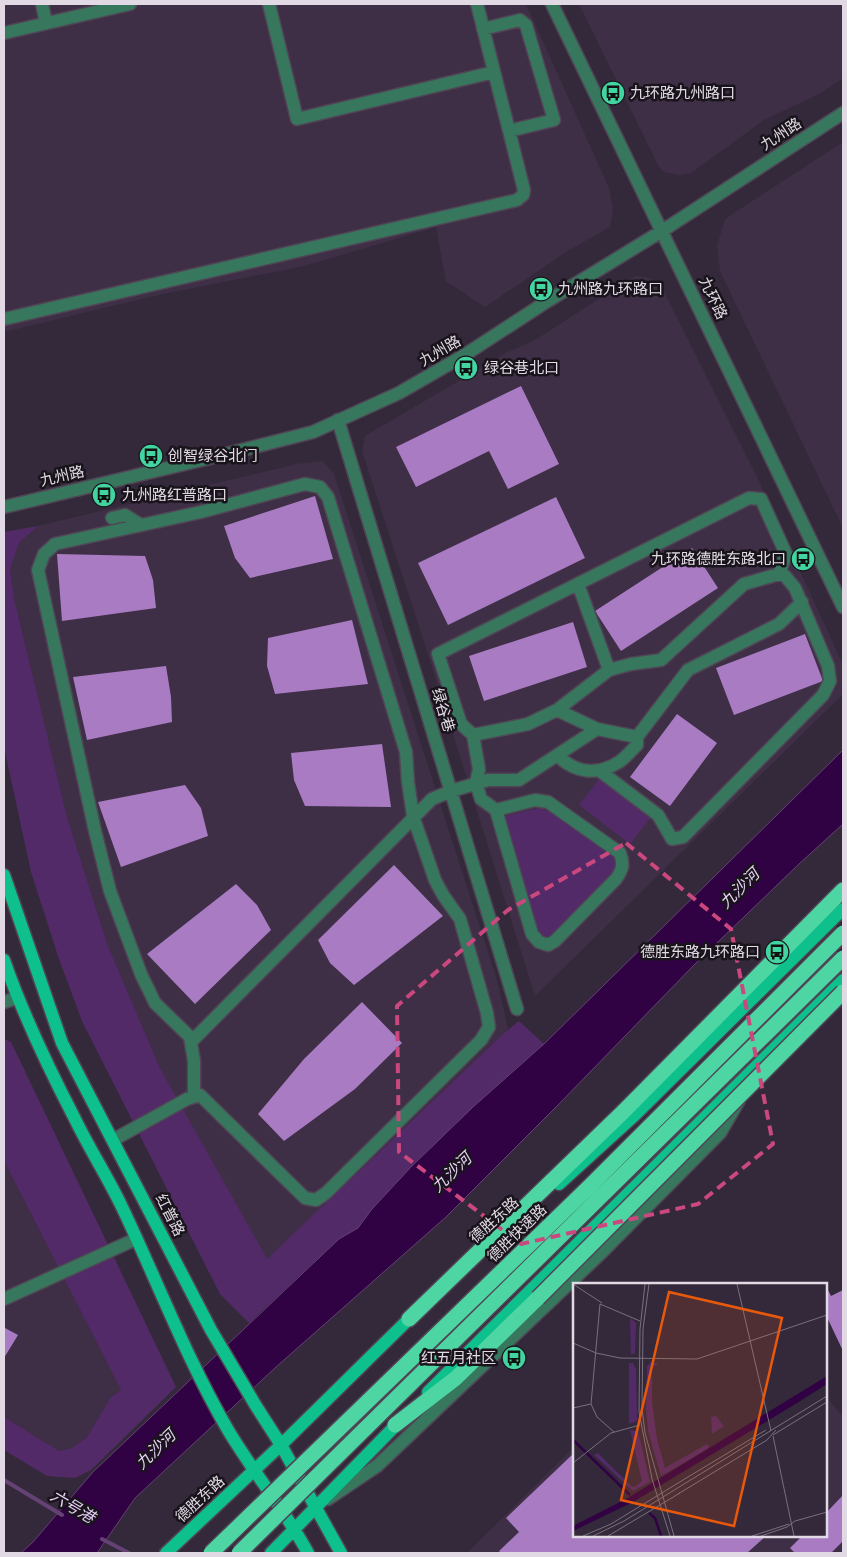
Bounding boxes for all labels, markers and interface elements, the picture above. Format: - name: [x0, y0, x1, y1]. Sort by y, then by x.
- bus stop icon: 九环路九州路口: [600, 80, 626, 106]
- place label: 九环路九州路口: [630, 84, 735, 102]
- street label: 九州路: [757, 114, 805, 154]
- street label: 九环路: [695, 274, 731, 322]
- bus stop icon: 九州路九环路口: [528, 276, 554, 302]
- place label: 九州路九环路口: [558, 280, 663, 298]
- street label: 九州路: [416, 332, 464, 370]
- bus stop icon: 绿谷巷北口: [453, 355, 479, 381]
- place label: 绿谷巷北口: [484, 359, 559, 377]
- bus stop icon: 创智绿谷北门: [138, 443, 164, 469]
- place label: 创智绿谷北门: [168, 447, 258, 465]
- street label: 九州路: [38, 462, 86, 490]
- bus stop icon: 九州路红普路口: [91, 482, 117, 508]
- place label: 九州路红普路口: [122, 486, 227, 504]
- bus stop icon: 九环路德胜东路北口: [790, 546, 816, 572]
- place label: 九环路德胜东路北口: [651, 550, 786, 568]
- street label: 绿谷巷: [428, 686, 458, 734]
- water label: 九沙河: [716, 863, 765, 912]
- bus stop icon: 德胜东路九环路口: [764, 939, 790, 965]
- place label: 德胜东路九环路口: [640, 943, 760, 961]
- water label: 九沙河: [427, 1147, 477, 1196]
- street label: 红普路: [152, 1191, 188, 1239]
- street label: 德胜东路: [466, 1193, 522, 1247]
- street label: 德胜快速路: [484, 1200, 550, 1266]
- inset map: [573, 1283, 827, 1537]
- bus stop icon: 红五月社区: [501, 1345, 527, 1371]
- place label: 红五月社区: [421, 1349, 496, 1367]
- water label: 九沙河: [131, 1424, 181, 1473]
- street label: 德胜东路: [172, 1472, 228, 1526]
- water label: 六号港: [47, 1486, 100, 1528]

